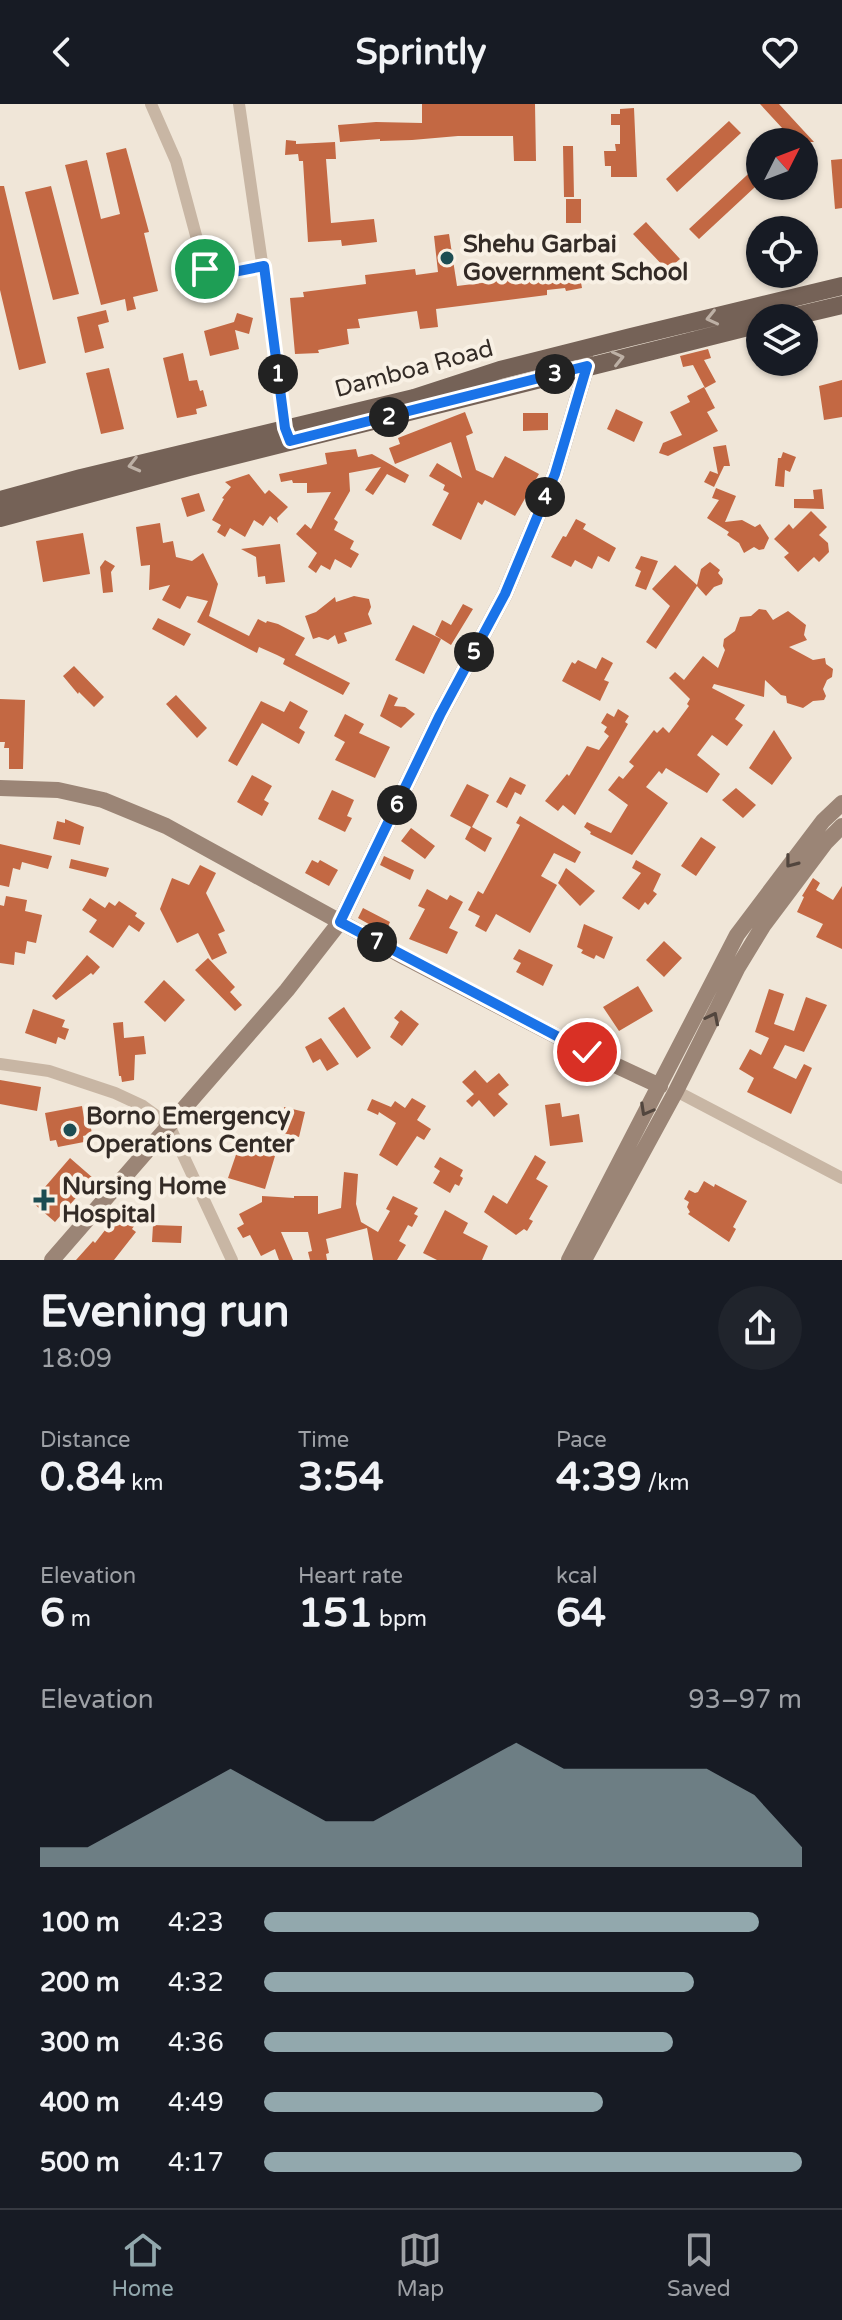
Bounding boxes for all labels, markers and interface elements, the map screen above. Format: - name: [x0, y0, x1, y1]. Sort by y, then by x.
- icon: back: [40, 30, 84, 74]
- icon: heart: [758, 30, 802, 74]
- text: Sprintly: [356, 31, 486, 74]
- north arrow: [746, 128, 818, 200]
- map controls: [746, 128, 818, 376]
- button: locate: [746, 216, 818, 288]
- place label: Shehu Garbai Government School: [463, 230, 688, 287]
- pin: [171, 235, 239, 303]
- icon: arrive: [183, 247, 227, 291]
- marker: Shehu Garbai Government School: [438, 249, 456, 267]
- button: layers: [746, 304, 818, 376]
- one-way arrow: [705, 308, 719, 325]
- street label: Damboa Road: [331, 334, 497, 404]
- one-way arrow: [610, 351, 624, 368]
- pin: 1: [258, 354, 298, 394]
- pin: 3: [535, 354, 575, 394]
- text: 1: [271, 361, 285, 387]
- text: 3: [548, 361, 562, 387]
- pin: 2: [369, 397, 409, 437]
- text: 2: [382, 404, 396, 430]
- one-way arrow: [128, 456, 142, 473]
- pin: 4: [525, 477, 565, 517]
- text: 4: [538, 484, 552, 510]
- pin: 5: [454, 632, 494, 672]
- text: 5: [467, 639, 481, 665]
- pin: 6: [377, 785, 417, 825]
- text: 6: [390, 792, 404, 818]
- one-way arrow: [786, 853, 801, 867]
- pin: 7: [357, 922, 397, 962]
- text: 7: [370, 929, 384, 955]
- one-way arrow: [704, 1012, 719, 1027]
- pin: [553, 1018, 621, 1086]
- icon: check: [565, 1030, 609, 1074]
- place label: Borno Emergency Operations Center: [86, 1102, 295, 1159]
- one-way arrow: [641, 1102, 656, 1116]
- marker: Borno Emergency Operations Center: [61, 1121, 79, 1139]
- place label: Nursing Home Hospital: [62, 1172, 227, 1229]
- marker: Nursing Home Hospital: [33, 1189, 55, 1211]
- text: Evening run: [40, 1286, 289, 1339]
- button: share: [718, 1286, 802, 1370]
- text: 18:09: [40, 1343, 112, 1374]
- text: Distance: [40, 1427, 131, 1453]
- text: Time: [298, 1427, 349, 1453]
- text: Pace: [556, 1427, 607, 1453]
- text: 0.84: [40, 1453, 126, 1501]
- text: 3:54: [298, 1453, 384, 1501]
- text: 4:39: [556, 1453, 642, 1501]
- text: km: [126, 1470, 163, 1496]
- text: /km: [642, 1470, 689, 1496]
- text: Elevation: [40, 1563, 136, 1589]
- text: Heart rate: [298, 1563, 403, 1589]
- text: kcal: [556, 1563, 597, 1589]
- text: 6: [40, 1589, 65, 1637]
- text: 151: [298, 1589, 373, 1637]
- text: 64: [556, 1589, 606, 1637]
- text: m: [65, 1606, 91, 1632]
- text: bpm: [373, 1606, 427, 1632]
- text: Elevation: [40, 1684, 154, 1715]
- text: 93–97 m: [688, 1684, 802, 1715]
- text: 100 m: [40, 1907, 120, 1938]
- text: 4:23: [168, 1907, 224, 1938]
- text: 200 m: [40, 1967, 120, 1998]
- text: 4:32: [168, 1967, 224, 1998]
- text: 300 m: [40, 2027, 120, 2058]
- text: 4:36: [168, 2027, 224, 2058]
- text: 400 m: [40, 2087, 120, 2118]
- text: 4:49: [168, 2087, 224, 2118]
- text: 500 m: [40, 2147, 120, 2178]
- text: 4:17: [168, 2147, 224, 2178]
- tab: Home: [111, 2228, 174, 2302]
- tab: Map: [397, 2228, 444, 2302]
- tab: Saved: [667, 2228, 731, 2302]

